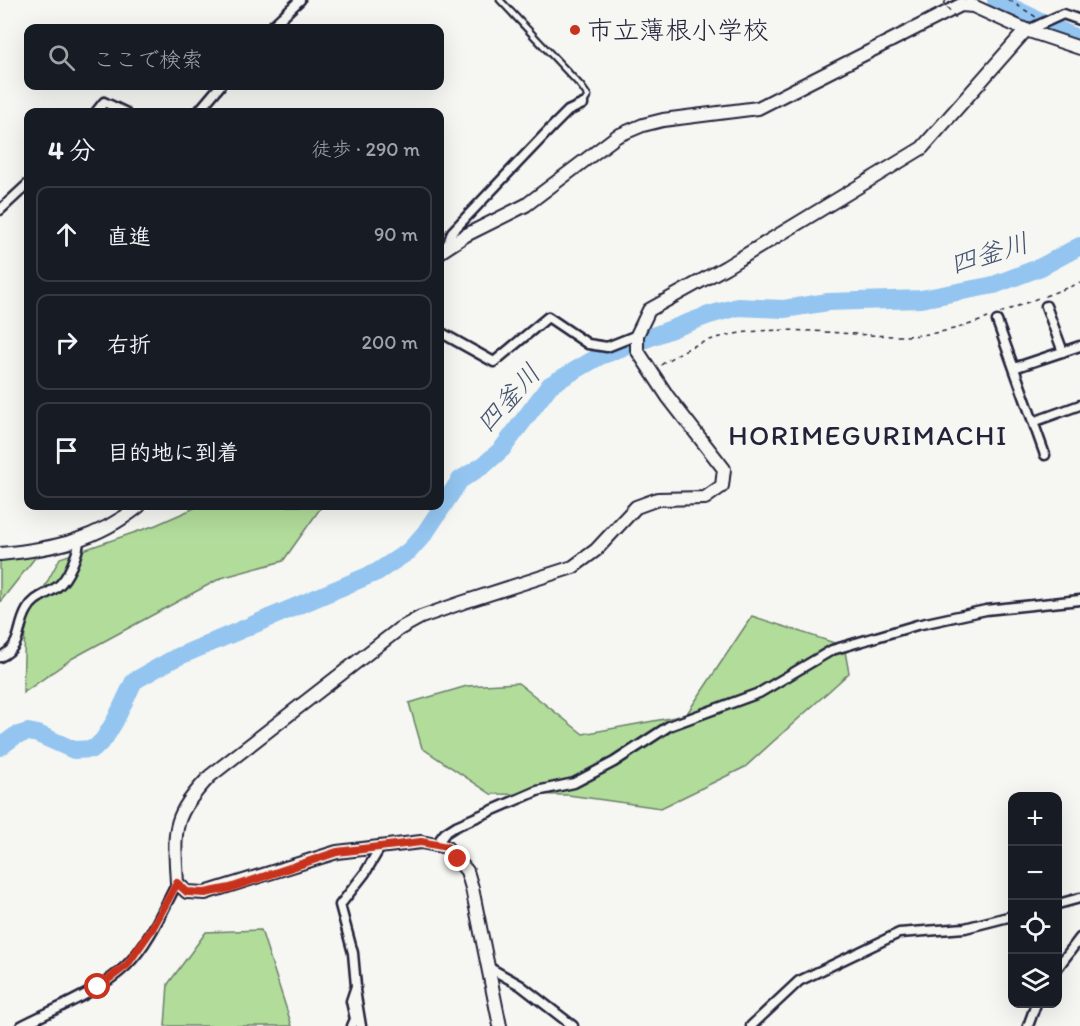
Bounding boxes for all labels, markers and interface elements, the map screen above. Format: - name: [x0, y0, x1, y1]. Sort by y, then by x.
- place label: 市立薄根小学校: [587, 14, 769, 46]
- marker: 市立薄根小学校: [568, 23, 582, 37]
- search box: [24, 24, 444, 90]
- icon: search: [45, 41, 78, 74]
- text: ここで検索: [93, 46, 203, 73]
- text: 4 分: [48, 134, 95, 166]
- text: 徒歩 · 290 m: [312, 137, 420, 161]
- icon: ahead: [50, 218, 83, 251]
- text: 90 m: [374, 222, 418, 246]
- text: 直進: [107, 223, 151, 250]
- water label: 四釜川: [945, 225, 1033, 281]
- icon: right: [50, 326, 83, 359]
- text: 200 m: [362, 330, 418, 354]
- text: 右折: [107, 331, 151, 358]
- water label: 四釜川: [469, 357, 547, 439]
- district label: HORIMEGURIMACHI: [728, 418, 1008, 452]
- icon: arrive: [50, 434, 83, 467]
- text: 目的地に到着: [107, 439, 239, 466]
- map controls: [1008, 792, 1062, 1008]
- button: +: [1008, 792, 1062, 846]
- route end: [444, 845, 470, 871]
- button: −: [1008, 846, 1062, 900]
- button: locate: [1008, 900, 1062, 954]
- button: layers: [1008, 954, 1062, 1008]
- route start: [84, 973, 110, 999]

